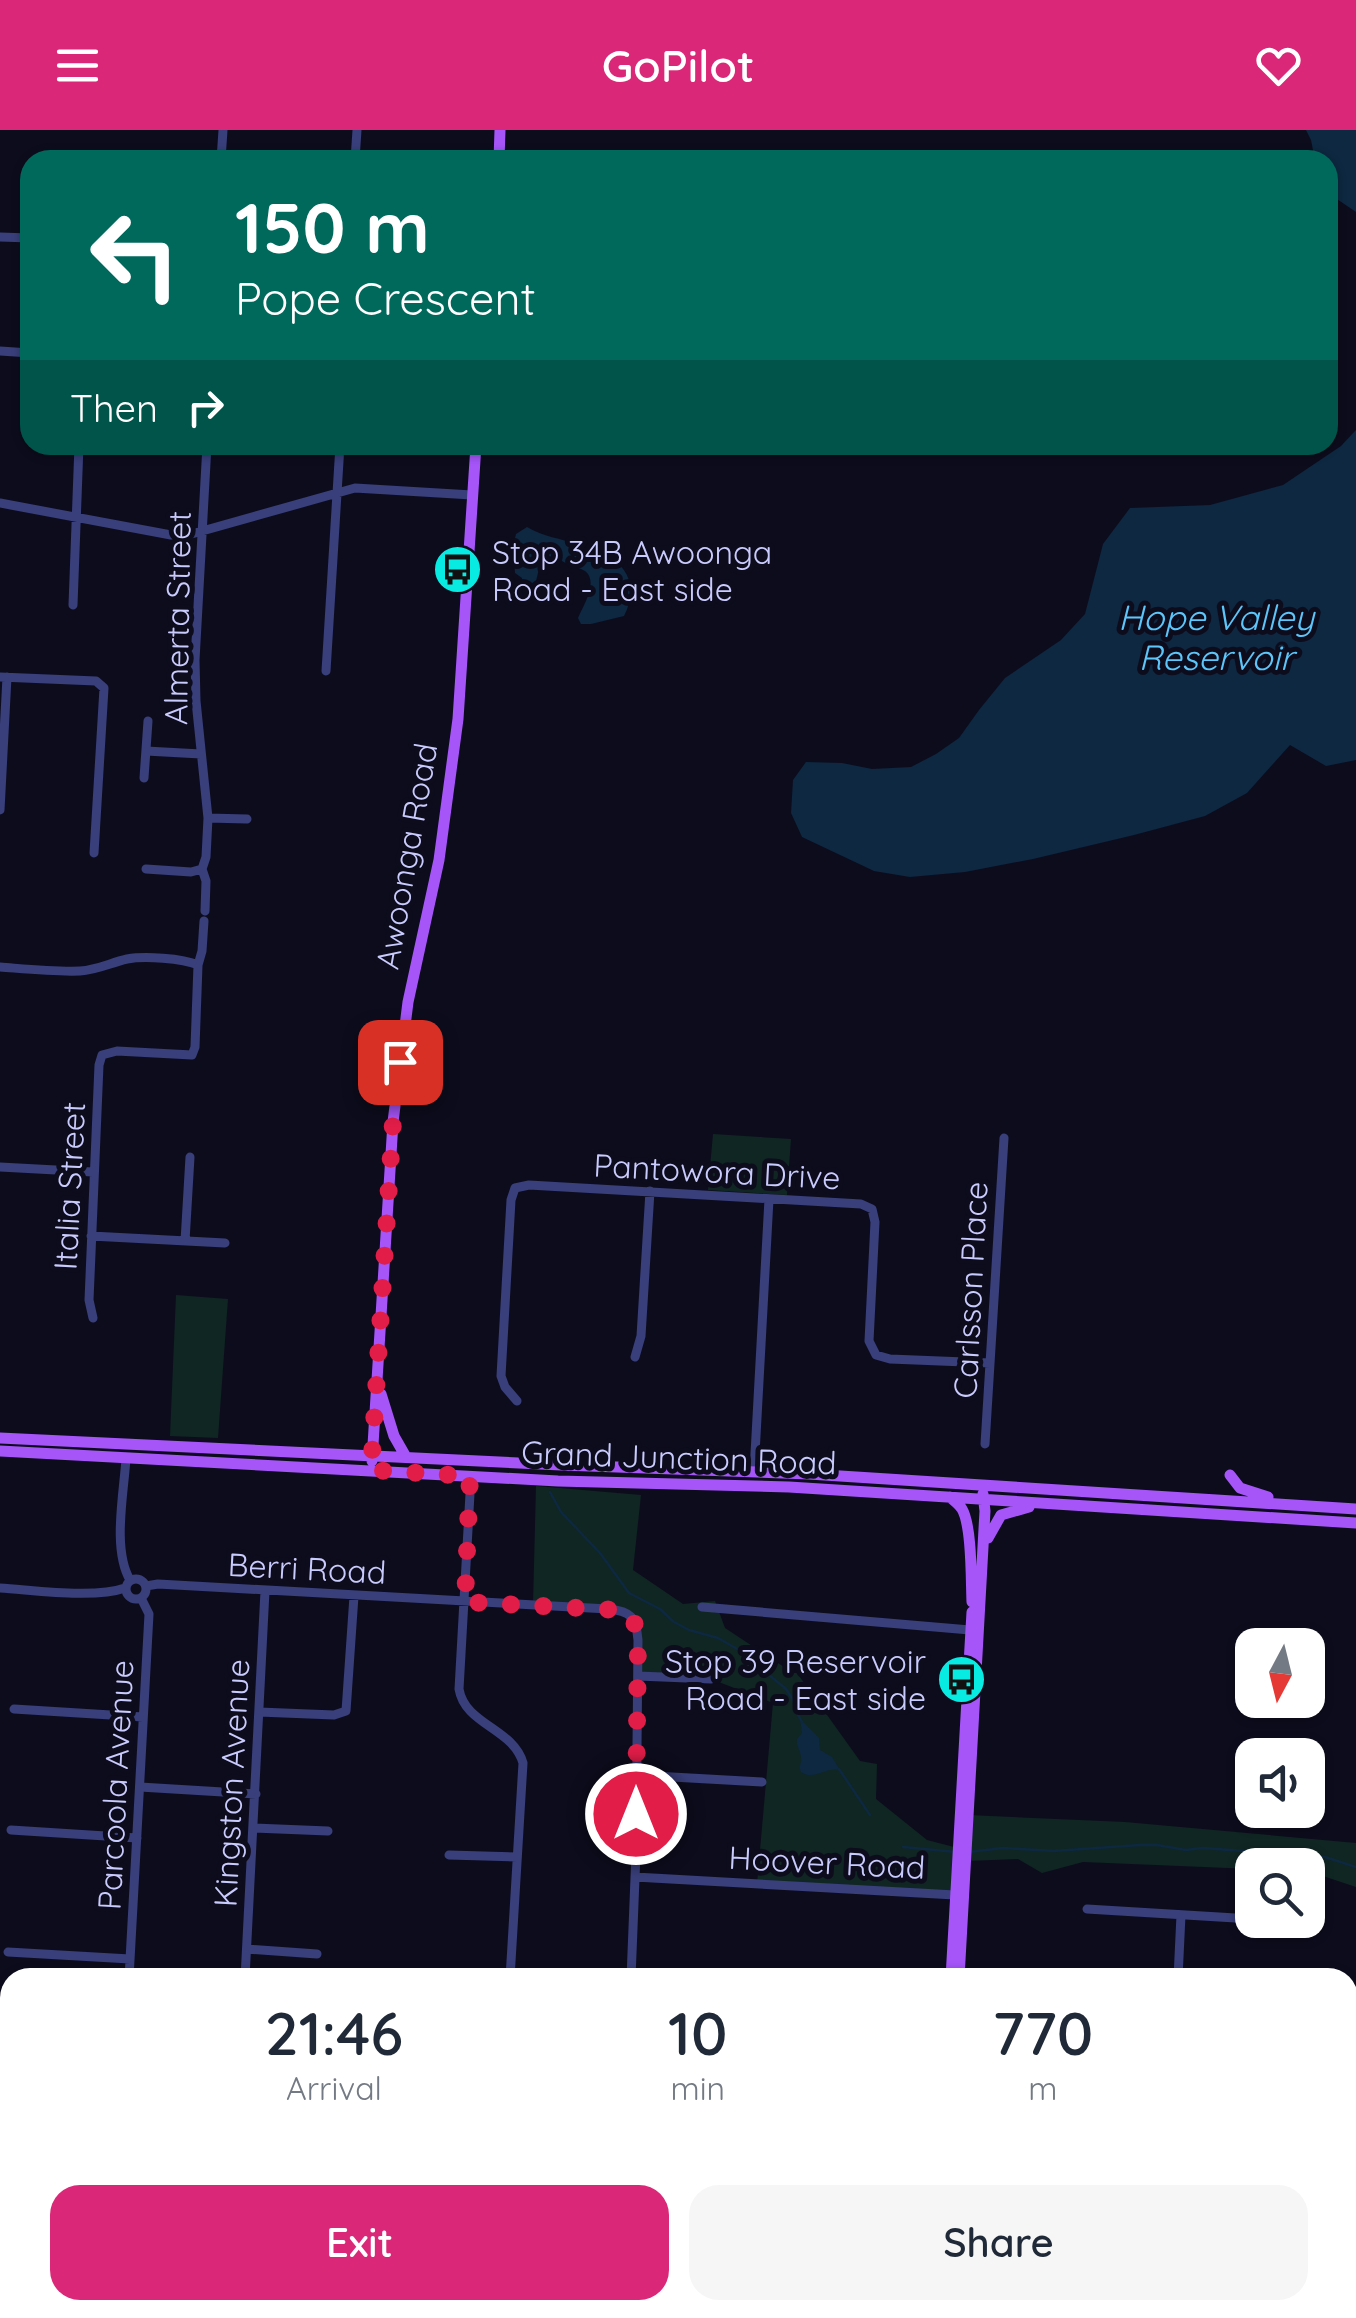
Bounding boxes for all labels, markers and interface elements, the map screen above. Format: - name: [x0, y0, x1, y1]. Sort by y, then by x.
- text: GoPilot: [602, 37, 754, 93]
- icon: menu: [50, 38, 105, 93]
- icon: heart: [1251, 38, 1306, 93]
- text: 150 m: [235, 183, 430, 271]
- icon: left: [70, 190, 200, 320]
- text: Pope Crescent: [235, 270, 536, 326]
- icon: right: [178, 380, 233, 435]
- text: Then: [70, 384, 158, 432]
- street label: Almerta Street: [155, 511, 199, 725]
- place label: Stop 34B Awoonga Road - East side: [492, 532, 772, 609]
- bus stop icon: Stop 34B Awoonga Road - East side: [431, 544, 483, 596]
- water label: Hope Valley Reservoir: [1118, 595, 1316, 679]
- street label: Awoonga Road: [366, 740, 446, 972]
- pin: [358, 1020, 443, 1105]
- icon: arrive: [373, 1035, 428, 1090]
- street label: Italia Street: [45, 1101, 93, 1271]
- street label: Pantowora Drive: [592, 1145, 842, 1197]
- street label: Carlsson Place: [944, 1181, 996, 1399]
- street label: Grand Junction Road: [521, 1432, 837, 1482]
- street label: Berri Road: [227, 1544, 387, 1592]
- north arrow: [1235, 1628, 1325, 1718]
- map controls: [1235, 1628, 1325, 1938]
- place label: Stop 39 Reservoir Road - East side: [665, 1641, 926, 1718]
- bus stop icon: Stop 39 Reservoir Road - East side: [935, 1653, 987, 1705]
- street label: Kingston Avenue: [205, 1658, 257, 1908]
- street label: Parcoola Avenue: [88, 1659, 142, 1911]
- button: sound: [1235, 1738, 1325, 1828]
- position arrow: [584, 1762, 688, 1866]
- street label: Hoover Road: [728, 1837, 926, 1887]
- button: search: [1235, 1848, 1325, 1938]
- text: 21:46: [265, 1995, 403, 2070]
- text: 10: [668, 1995, 727, 2070]
- text: 770: [992, 1995, 1093, 2070]
- text: Arrival: [286, 2068, 382, 2108]
- text: min: [670, 2068, 725, 2108]
- text: m: [1028, 2068, 1057, 2108]
- button: Exit: [50, 2185, 669, 2300]
- button: Share: [689, 2185, 1308, 2300]

